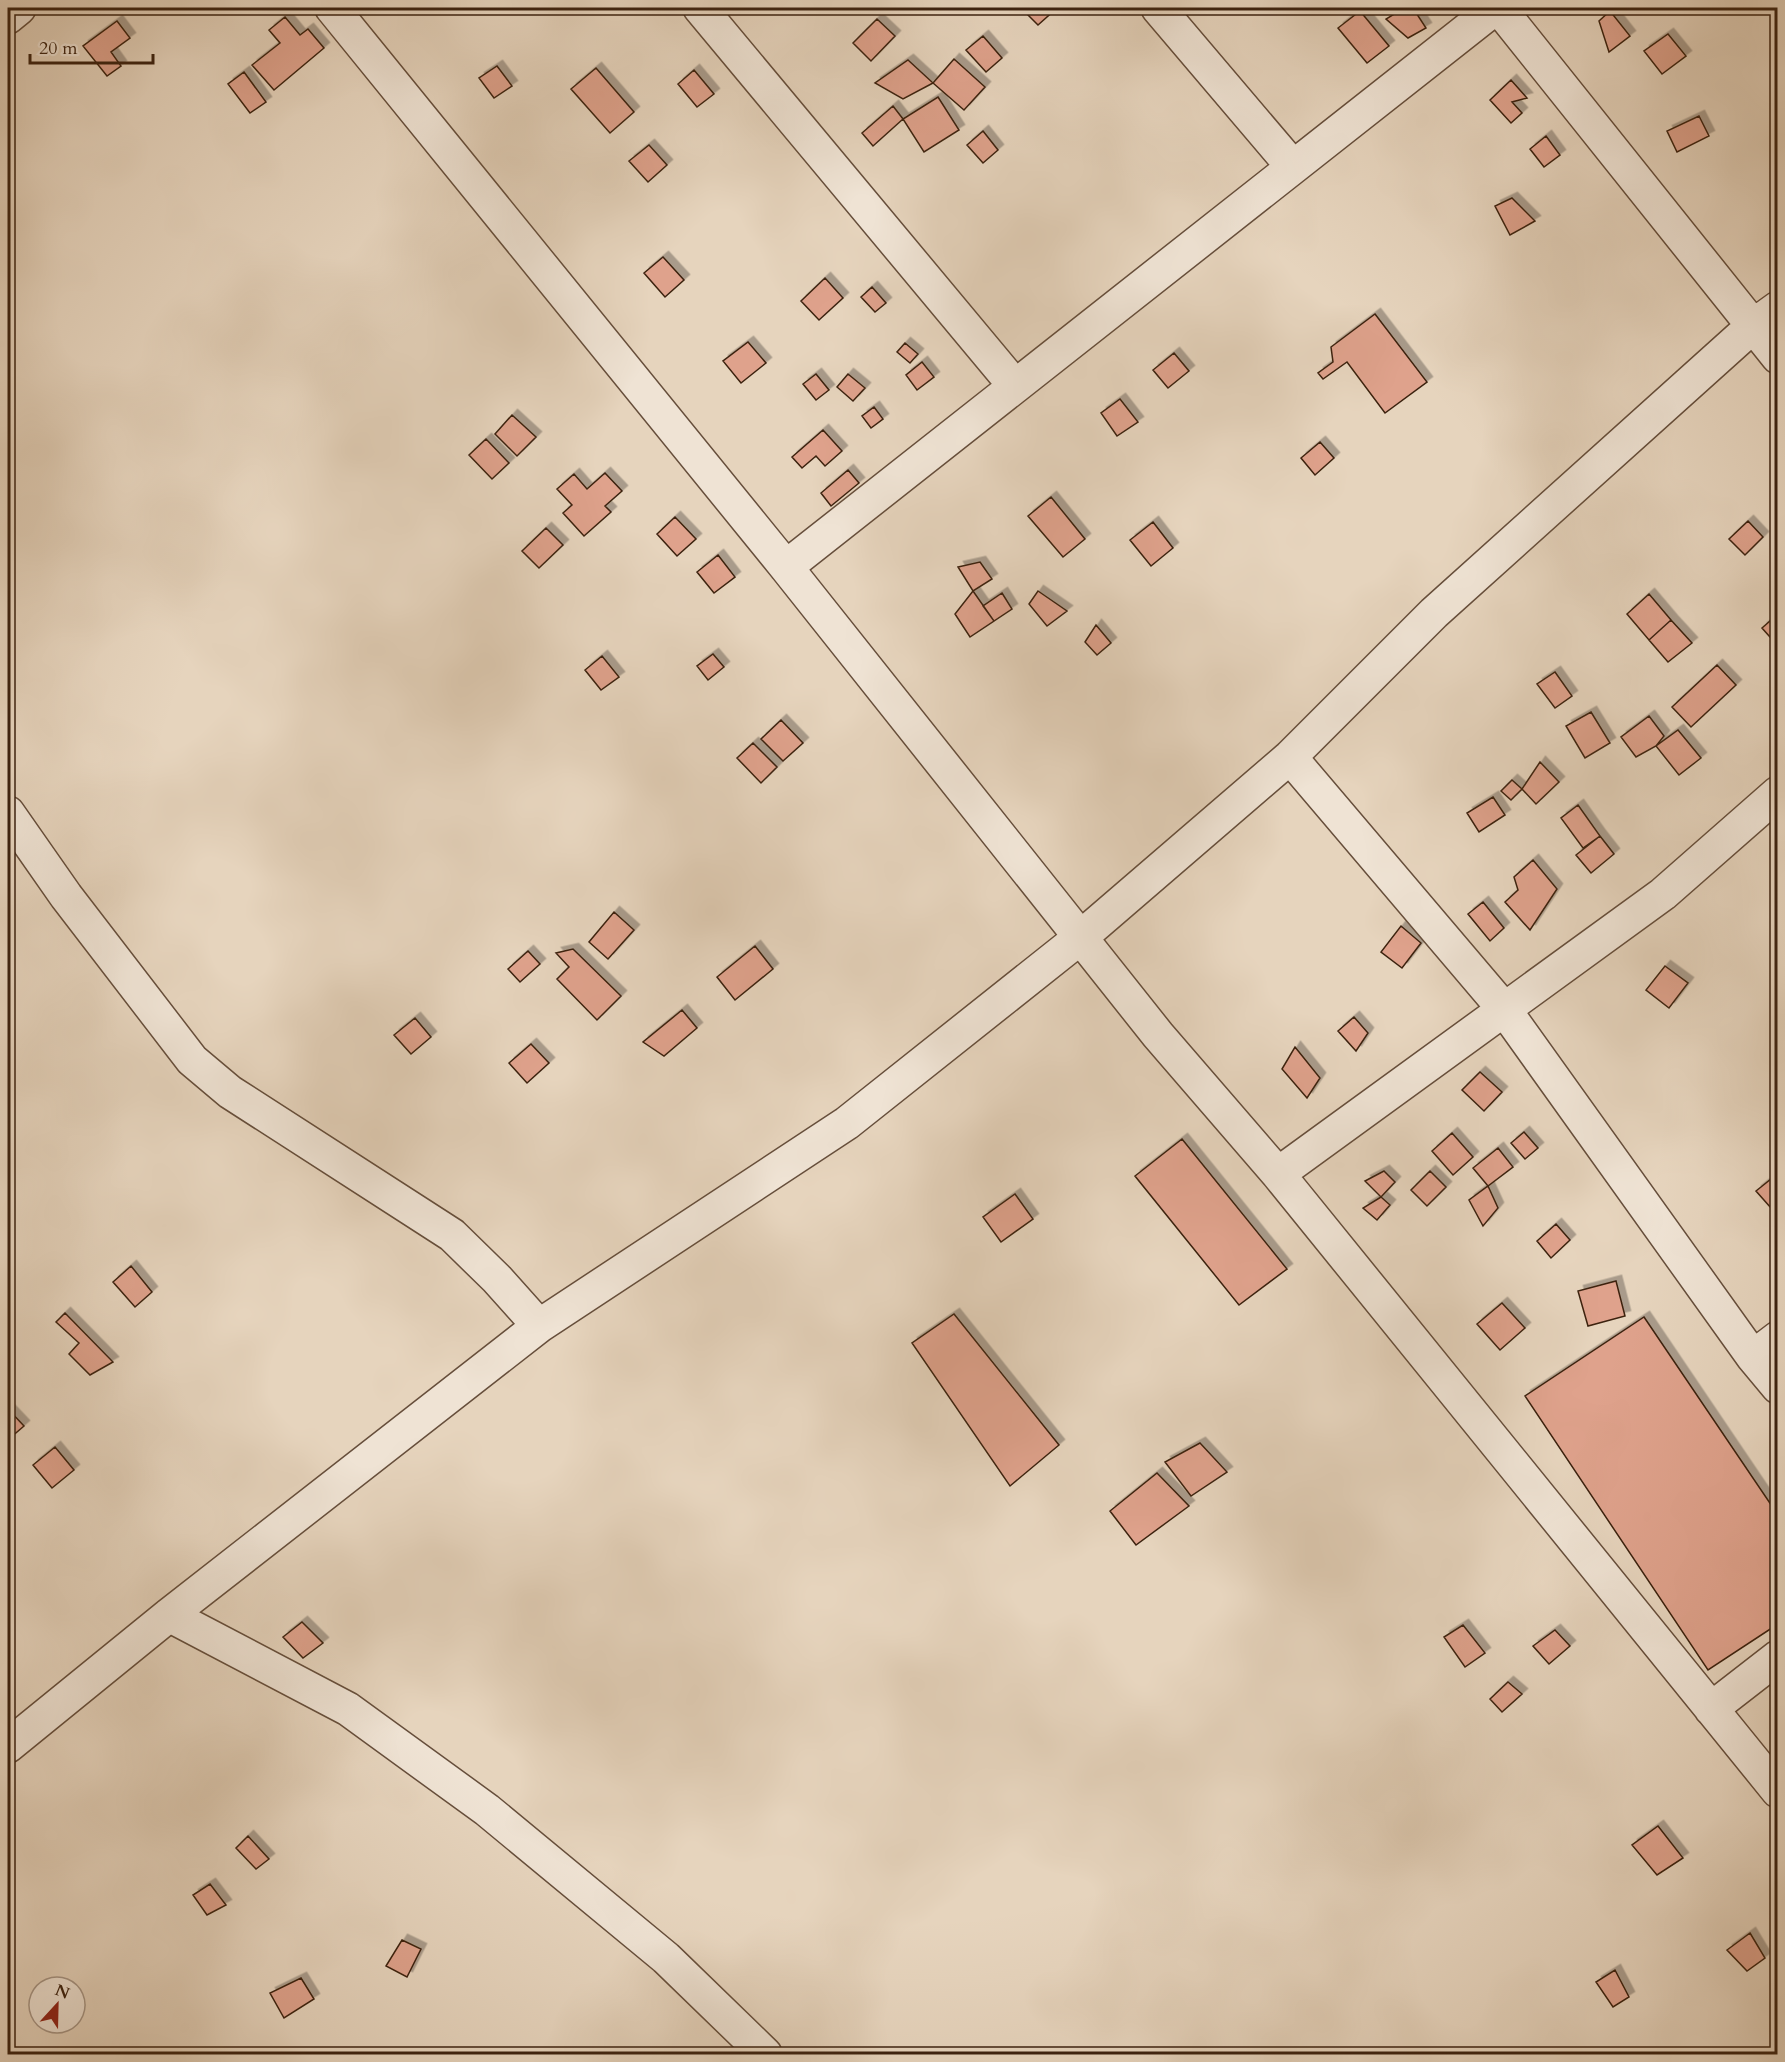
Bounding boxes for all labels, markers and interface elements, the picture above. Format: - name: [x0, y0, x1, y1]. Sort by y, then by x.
- scale bar: [30, 27, 153, 65]
- text: 20 m: [39, 36, 78, 61]
- north arrow: [27, 1975, 87, 2035]
- text: N: [52, 1979, 73, 2005]

